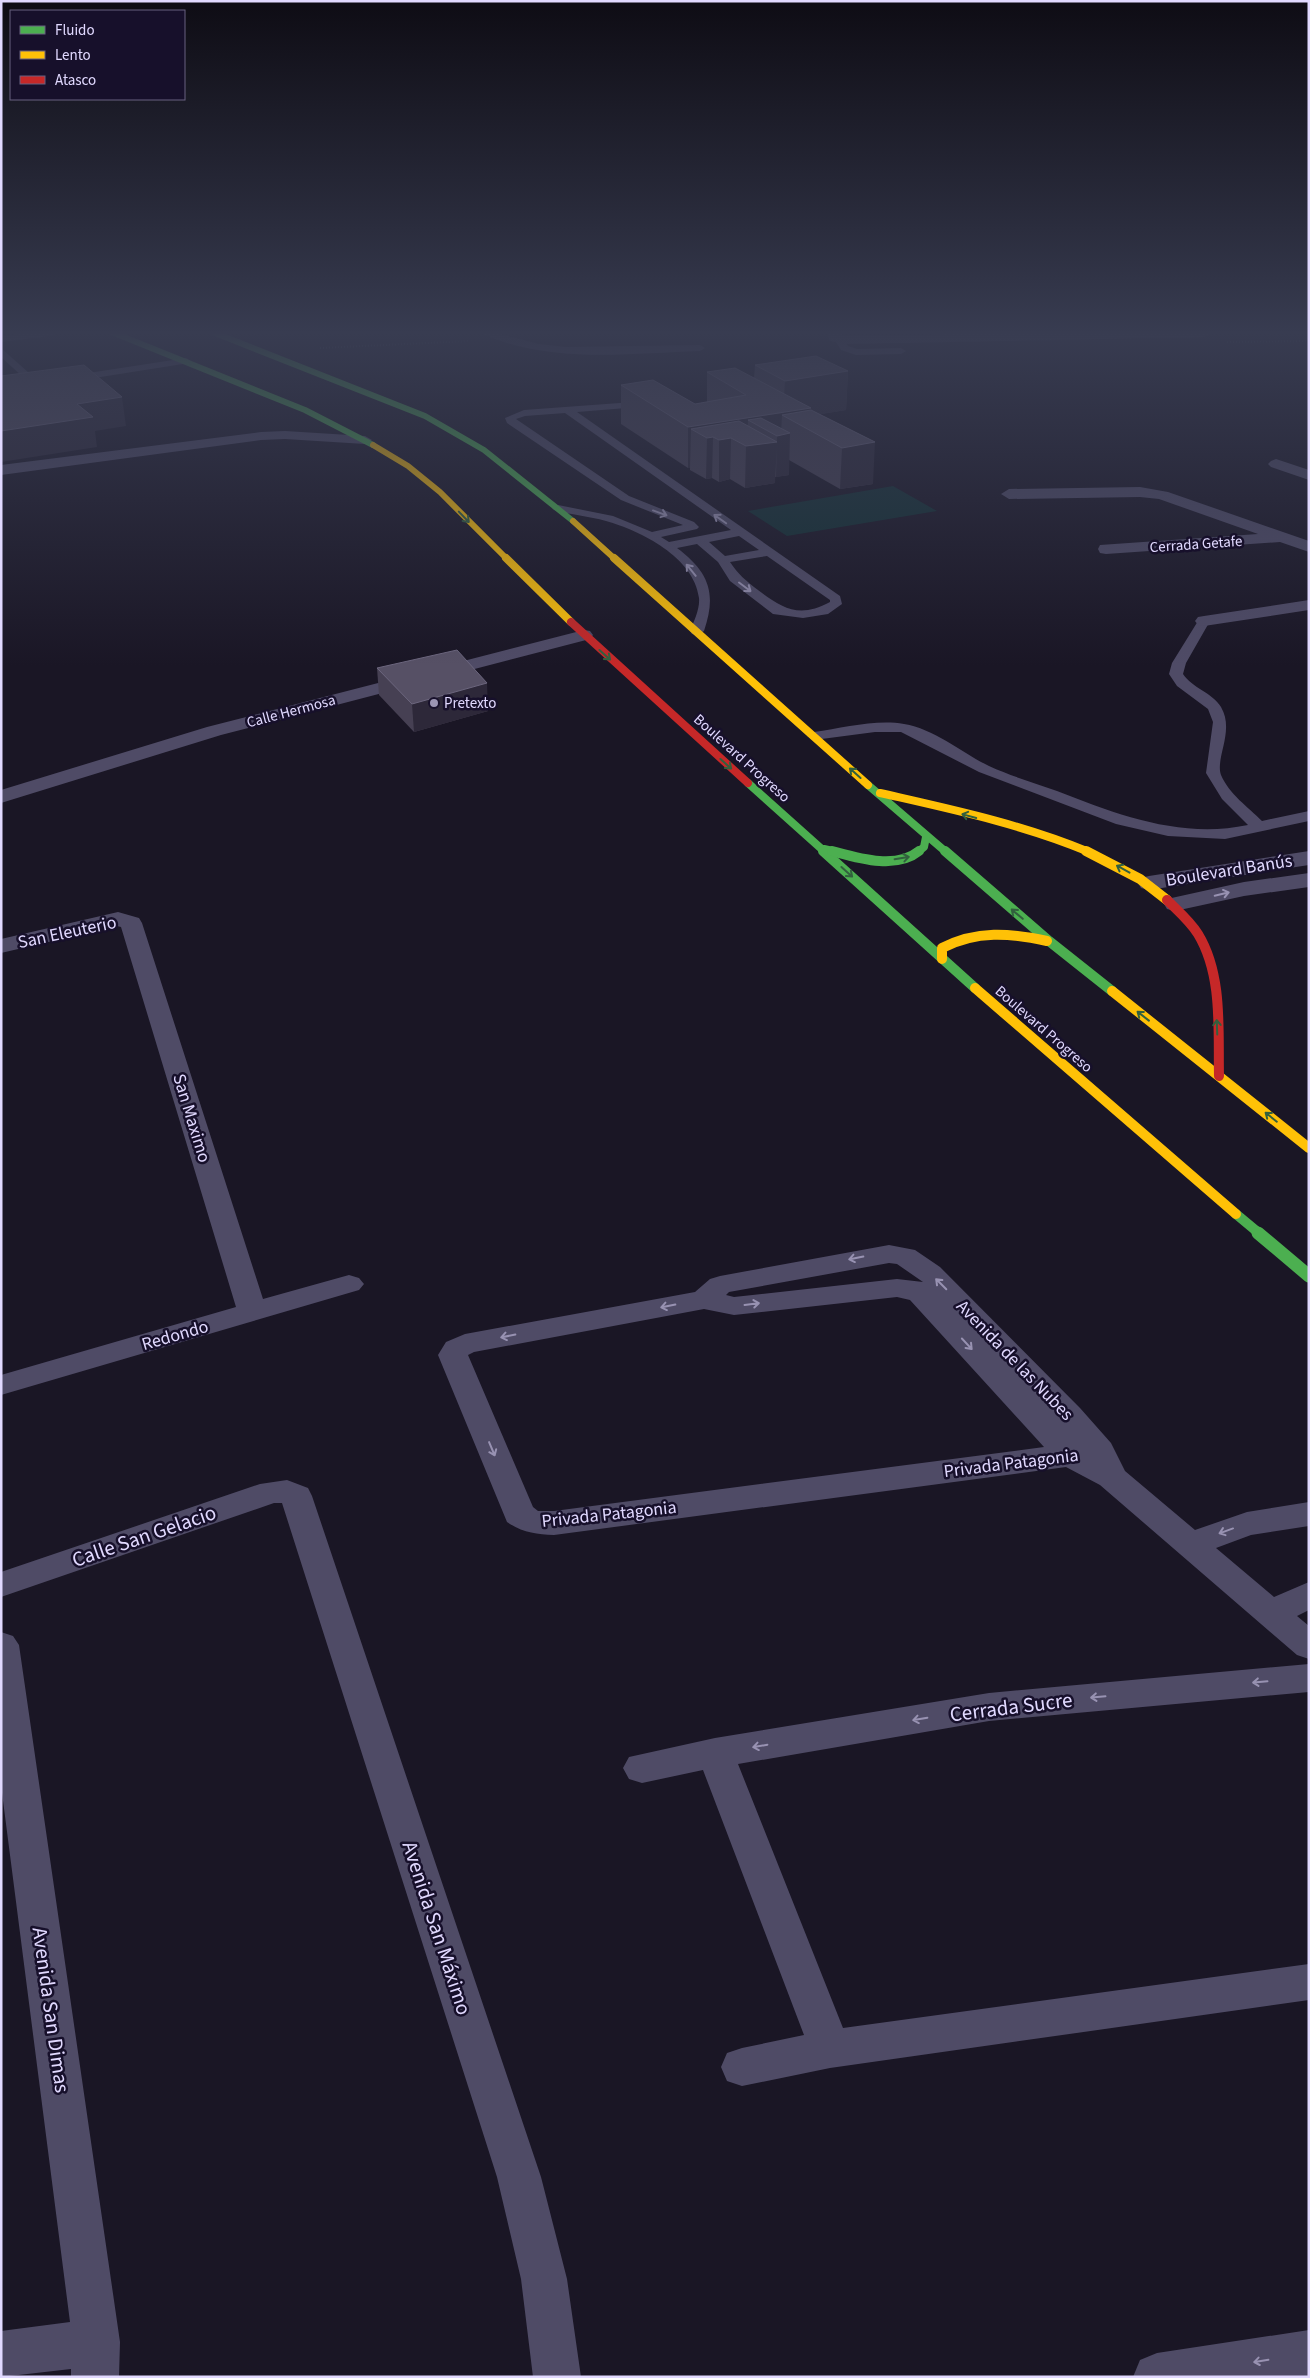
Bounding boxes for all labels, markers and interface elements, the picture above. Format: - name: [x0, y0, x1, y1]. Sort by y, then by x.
- legend: [10, 10, 185, 100]
- text: Fluido: [55, 20, 95, 41]
- text: Lento: [55, 45, 91, 66]
- text: Atasco: [55, 70, 96, 91]
- one-way arrow: [652, 509, 667, 518]
- one-way arrow: [458, 511, 470, 523]
- one-way arrow: [714, 514, 728, 524]
- street label: Cerrada Getafe: [1149, 531, 1243, 558]
- one-way arrow: [685, 563, 696, 576]
- one-way arrow: [738, 582, 751, 593]
- one-way arrow: [599, 649, 612, 661]
- street label: Calle Hermosa: [244, 690, 338, 733]
- place label: Pretexto: [444, 693, 496, 714]
- marker: Pretexto: [428, 697, 440, 709]
- street label: Boulevard Progreso: [689, 709, 794, 807]
- one-way arrow: [719, 758, 732, 770]
- one-way arrow: [849, 767, 862, 779]
- one-way arrow: [962, 811, 978, 820]
- street label: Boulevard Banús: [1164, 848, 1294, 893]
- one-way arrow: [894, 853, 910, 863]
- one-way arrow: [1116, 863, 1130, 873]
- one-way arrow: [840, 866, 853, 878]
- one-way arrow: [1214, 889, 1230, 898]
- one-way arrow: [1011, 909, 1024, 920]
- street label: San Eleuterio: [16, 910, 119, 955]
- street label: Boulevard Progreso: [990, 981, 1097, 1078]
- one-way arrow: [1137, 1011, 1150, 1022]
- one-way arrow: [1213, 1020, 1222, 1036]
- street label: San Maximo: [166, 1071, 217, 1166]
- one-way arrow: [1265, 1112, 1278, 1123]
- one-way arrow: [849, 1254, 865, 1263]
- one-way arrow: [935, 1278, 947, 1290]
- street label: Avenida de las Nubes: [950, 1294, 1079, 1426]
- one-way arrow: [743, 1299, 759, 1309]
- one-way arrow: [660, 1302, 676, 1312]
- street label: Redondo: [139, 1314, 211, 1357]
- one-way arrow: [501, 1331, 517, 1341]
- one-way arrow: [961, 1337, 973, 1350]
- one-way arrow: [487, 1441, 497, 1456]
- street label: Privada Patagonia: [942, 1443, 1080, 1484]
- street label: Privada Patagonia: [540, 1495, 678, 1534]
- street label: Calle San Gelacio: [68, 1497, 220, 1575]
- one-way arrow: [1219, 1527, 1235, 1536]
- one-way arrow: [1252, 1677, 1268, 1687]
- street label: Cerrada Sucre: [948, 1685, 1074, 1729]
- one-way arrow: [1091, 1692, 1107, 1702]
- one-way arrow: [912, 1714, 928, 1724]
- one-way arrow: [752, 1741, 768, 1751]
- street label: Avenida San Máximo: [395, 1837, 479, 2019]
- street label: Avenida San Dimas: [25, 1925, 77, 2095]
- one-way arrow: [1253, 2356, 1269, 2366]

